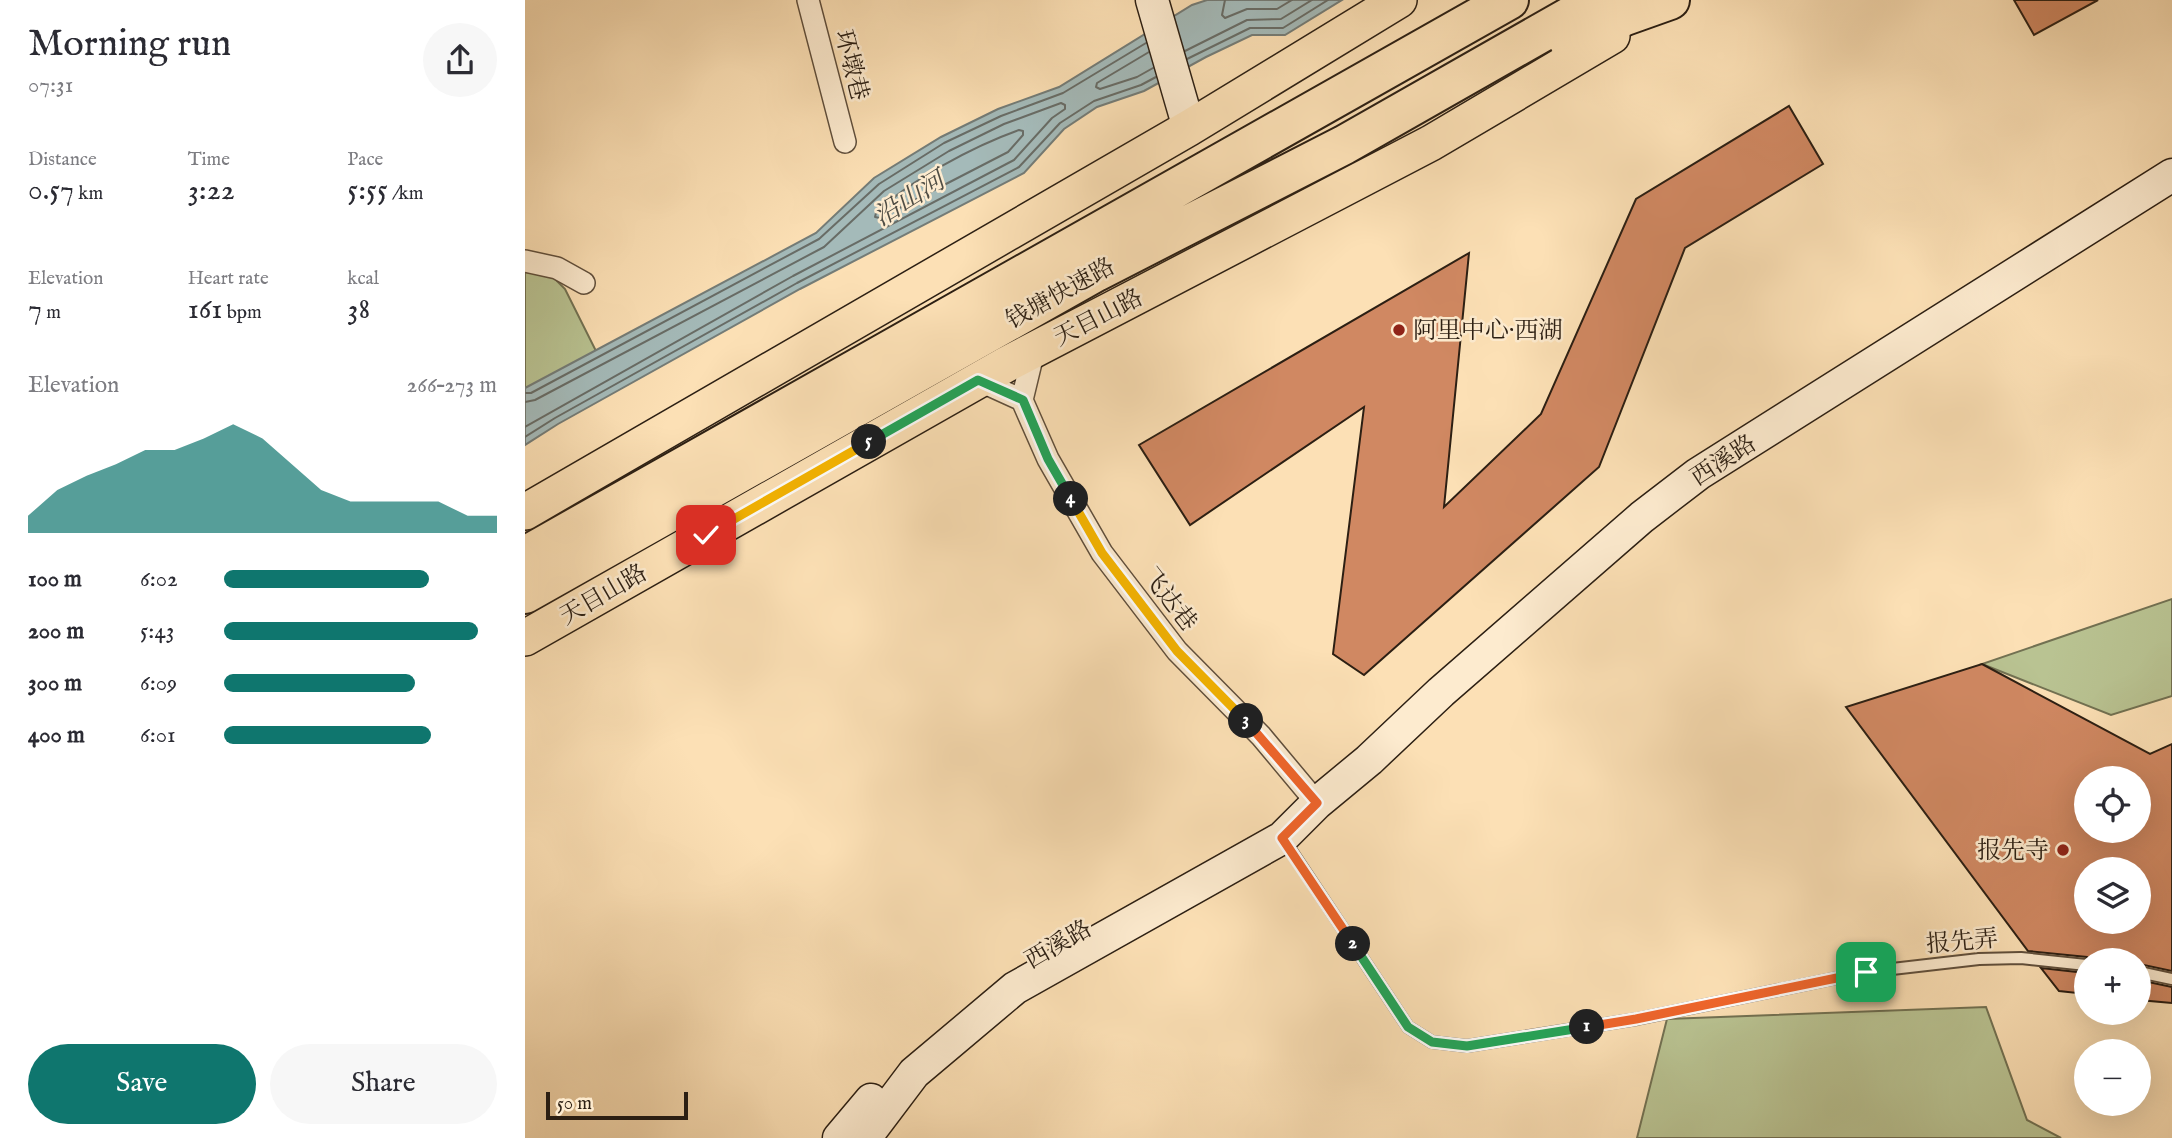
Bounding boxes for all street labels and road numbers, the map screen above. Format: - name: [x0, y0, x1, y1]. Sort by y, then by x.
- street label: 环墩巷: [827, 27, 874, 104]
- street label: 钱塘快速路: [1001, 252, 1121, 337]
- street label: 天目山路: [1049, 283, 1148, 354]
- street label: 西溪路: [1685, 429, 1762, 494]
- street label: 天目山路: [554, 558, 653, 633]
- street label: 飞达巷: [1134, 562, 1203, 638]
- street label: 西溪路: [1020, 914, 1098, 977]
- street label: 报先弄: [1925, 924, 1999, 961]

